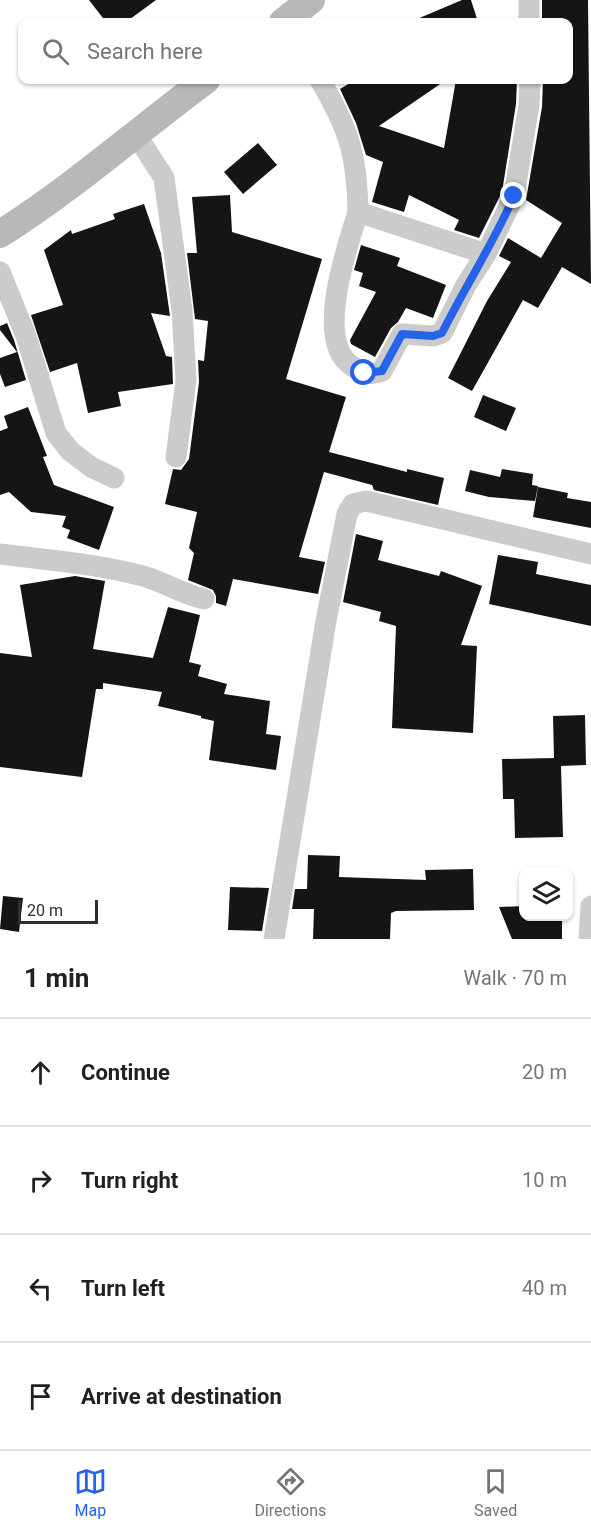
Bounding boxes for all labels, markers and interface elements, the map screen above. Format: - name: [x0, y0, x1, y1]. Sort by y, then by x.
- search box: [18, 18, 573, 84]
- icon: search: [39, 35, 72, 68]
- text: Search here: [87, 39, 203, 64]
- route end: [500, 182, 526, 208]
- route start: [350, 359, 376, 385]
- map controls: [519, 867, 573, 921]
- button: layers: [519, 867, 573, 921]
- scale bar: [18, 897, 98, 924]
- text: 20 m: [27, 901, 63, 920]
- text: 1 min: [24, 963, 89, 993]
- text: Walk · 70 m: [464, 966, 567, 990]
- icon: ahead: [24, 1056, 57, 1089]
- text: Continue: [81, 1060, 170, 1085]
- text: 20 m: [522, 1060, 567, 1084]
- icon: right: [24, 1164, 57, 1197]
- text: Turn right: [81, 1168, 178, 1193]
- text: 10 m: [522, 1168, 567, 1192]
- icon: left: [24, 1272, 57, 1305]
- text: Turn left: [81, 1276, 165, 1301]
- text: 40 m: [522, 1276, 567, 1300]
- icon: arrive: [24, 1380, 57, 1413]
- text: Arrive at destination: [81, 1384, 282, 1409]
- tab: Map: [74, 1465, 107, 1520]
- tab: Directions: [254, 1465, 326, 1520]
- tab: Saved: [474, 1465, 517, 1520]

